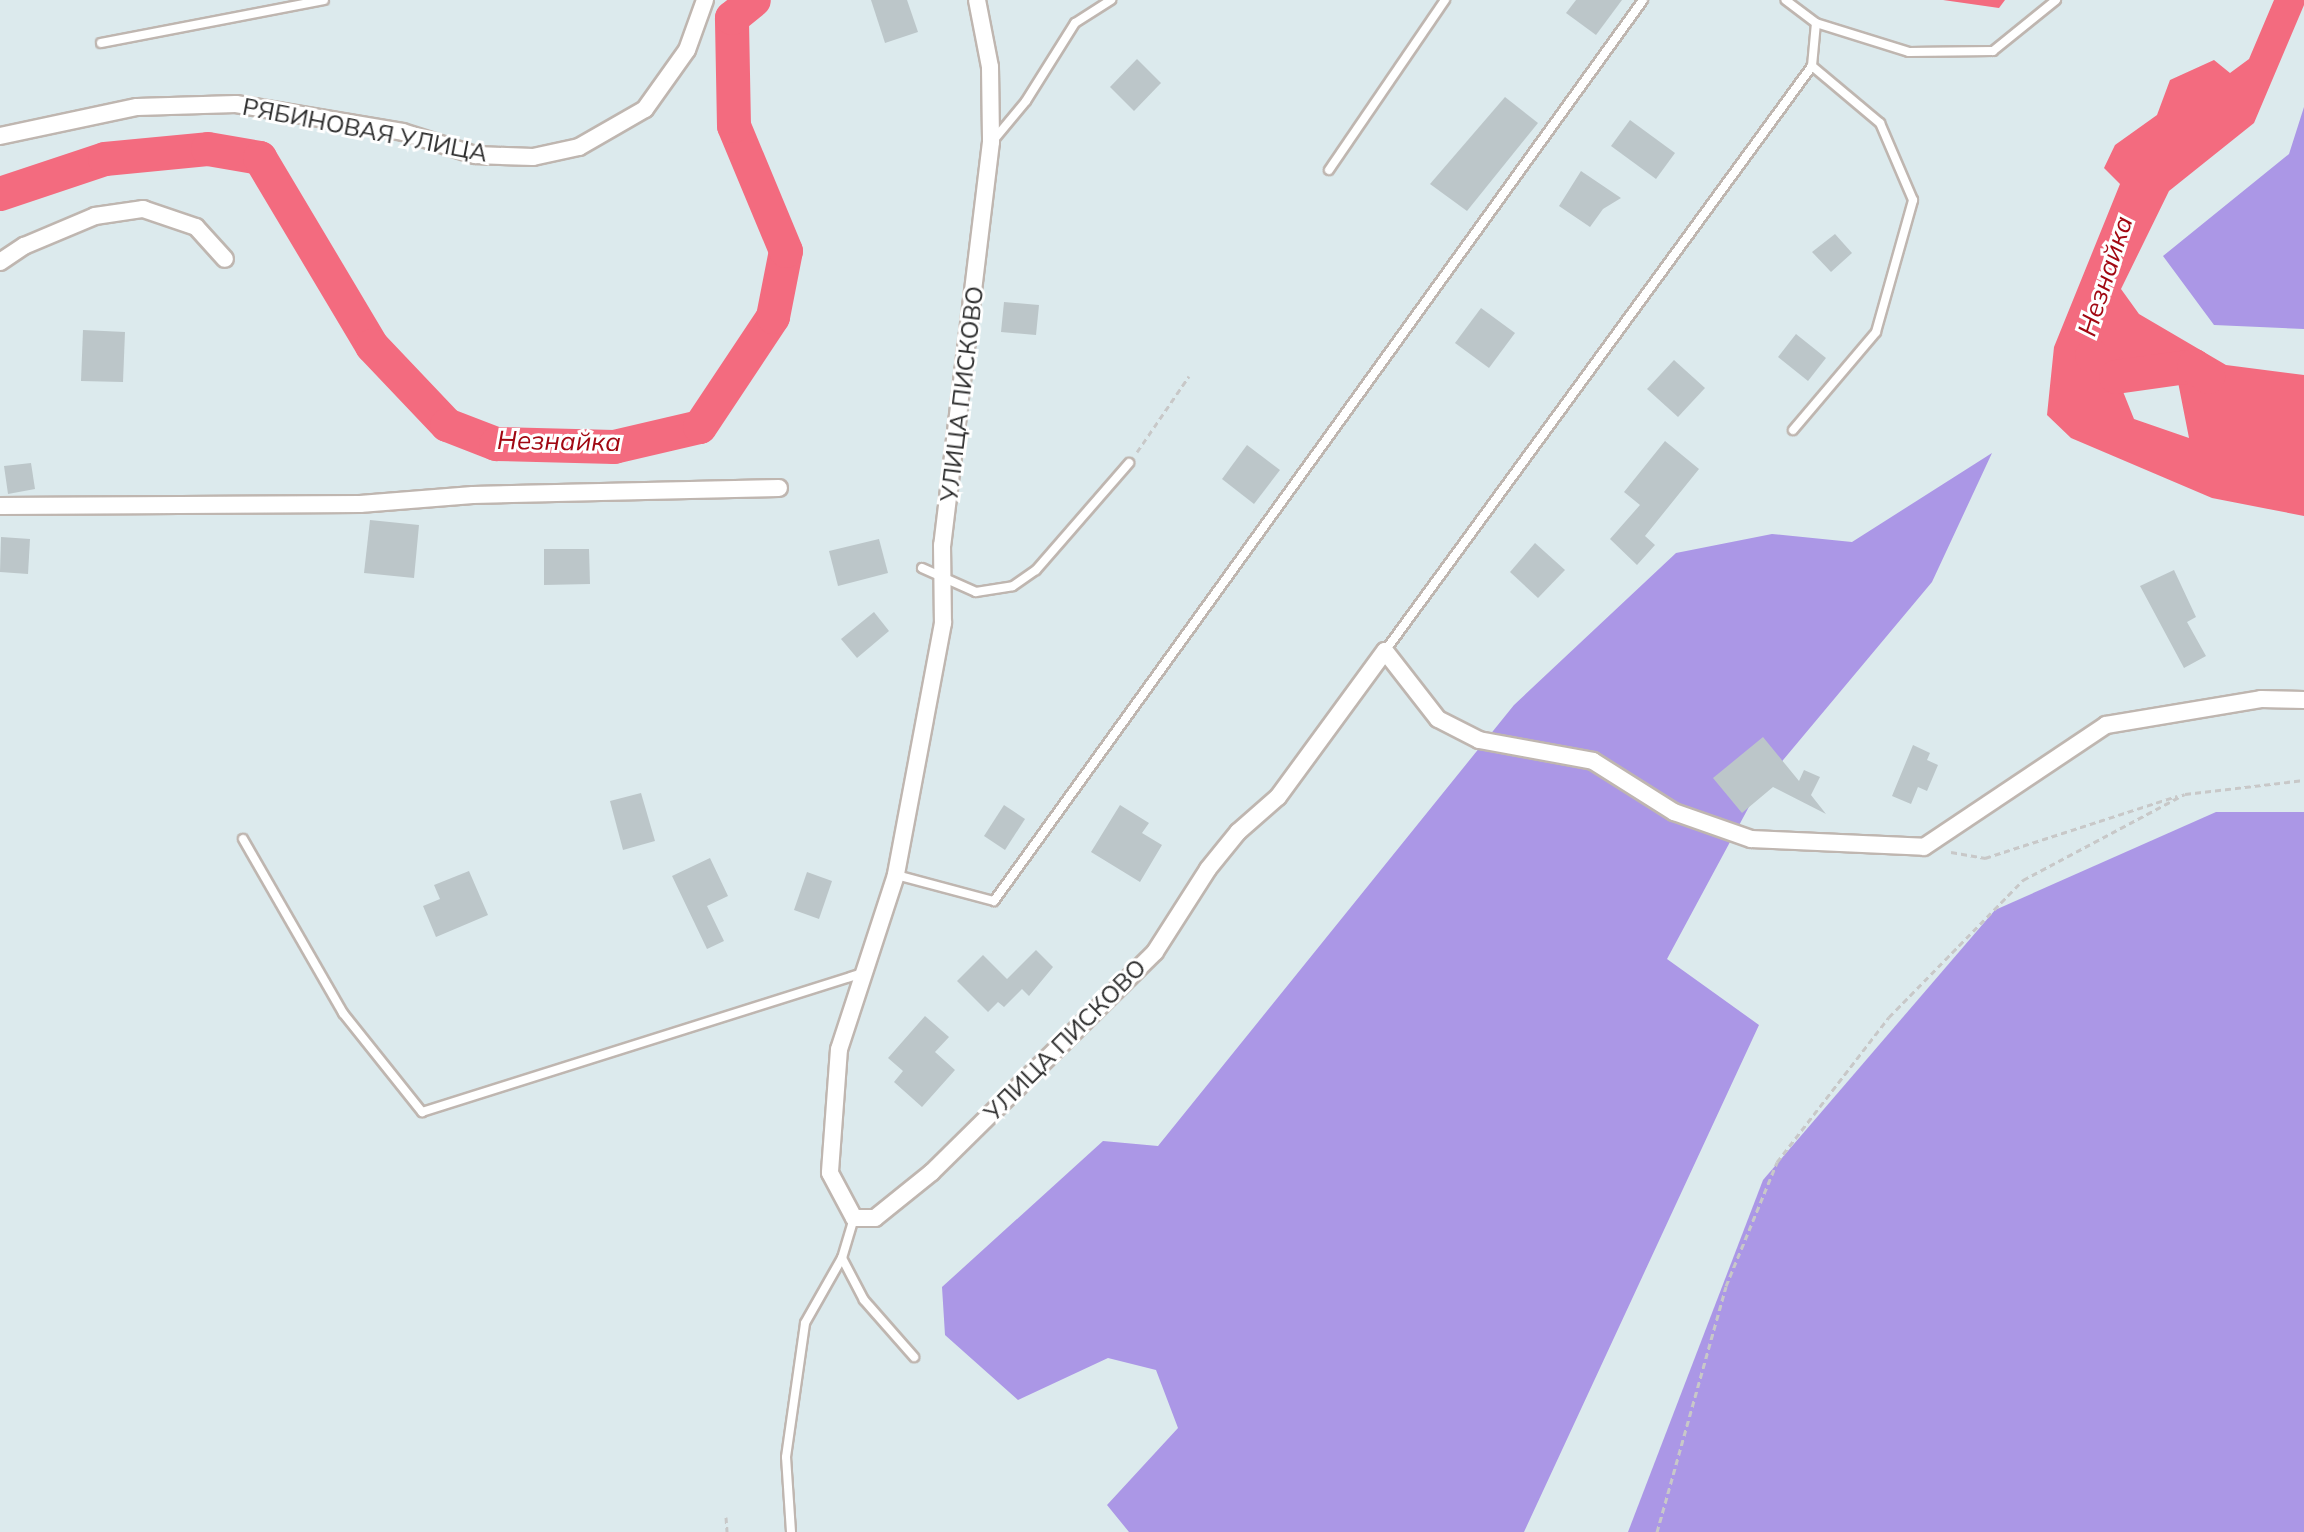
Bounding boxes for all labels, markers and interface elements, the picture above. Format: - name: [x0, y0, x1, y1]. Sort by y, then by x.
- street label: РЯБИНОВАЯ УЛИЦА: [240, 92, 490, 168]
- water label: Незнайка: [2071, 212, 2139, 340]
- street label: УЛИЦА ПИСКОВО: [934, 285, 990, 503]
- water label: Незнайка: [497, 424, 621, 458]
- street label: УЛИЦА ПИСКОВО: [978, 953, 1152, 1127]

